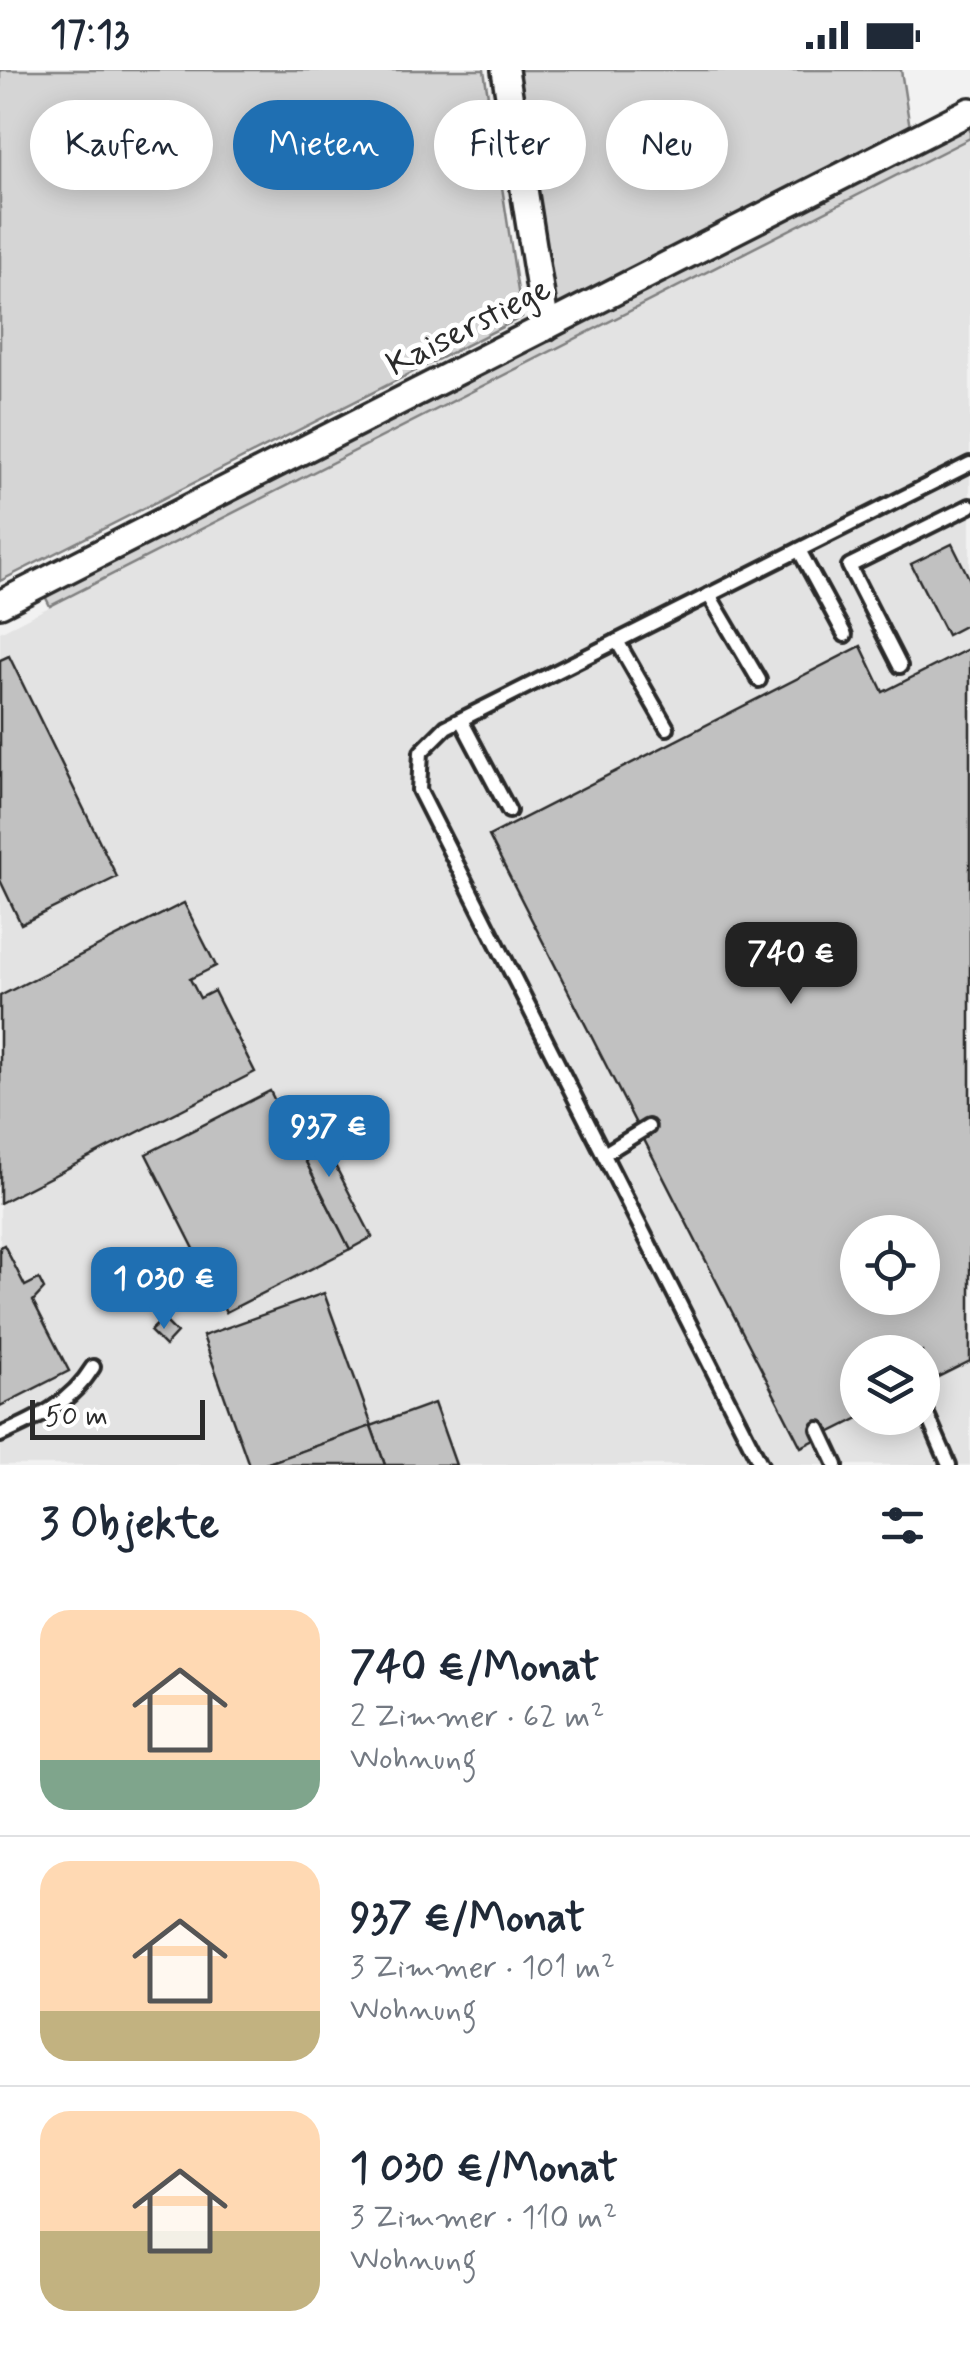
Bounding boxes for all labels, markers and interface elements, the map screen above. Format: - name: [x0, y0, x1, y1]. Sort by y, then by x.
- text: 17:13: [50, 11, 129, 60]
- chip: Kaufen: [30, 100, 213, 190]
- chip: Mieten: [233, 100, 414, 190]
- chip: Filter: [434, 100, 586, 190]
- chip: Neu: [606, 100, 728, 190]
- street label: Kaiserstiege: [379, 266, 559, 388]
- pin: 740 €: [721, 922, 861, 1007]
- text: 740 €: [747, 933, 835, 975]
- pin: 937 €: [259, 1095, 399, 1180]
- text: 937 €: [291, 1106, 367, 1148]
- map controls: [840, 1215, 940, 1435]
- button: locate: [840, 1215, 940, 1315]
- pin: 1 030 €: [72, 1247, 256, 1332]
- text: 1 030 €: [113, 1258, 215, 1300]
- button: layers: [840, 1335, 940, 1435]
- scale bar: [30, 1395, 205, 1440]
- text: 50 m: [45, 1399, 108, 1436]
- text: 3 Objekte: [40, 1498, 219, 1553]
- icon: filters: [875, 1498, 930, 1553]
- text: 740 €/Monat: [350, 1641, 599, 1696]
- icon: home: [120, 1650, 240, 1770]
- text: 2 Zimmer · 62 m²: [350, 1696, 604, 1738]
- text: Wohnung: [350, 1738, 477, 1780]
- text: 937 €/Monat: [350, 1892, 585, 1947]
- icon: home: [120, 1901, 240, 2021]
- text: 3 Zimmer · 101 m²: [350, 1947, 615, 1989]
- text: Wohnung: [350, 1989, 477, 2031]
- text: 1 030 €/Monat: [350, 2142, 618, 2197]
- icon: home: [120, 2151, 240, 2271]
- text: 3 Zimmer · 110 m²: [350, 2197, 617, 2239]
- text: Wohnung: [350, 2239, 477, 2281]

